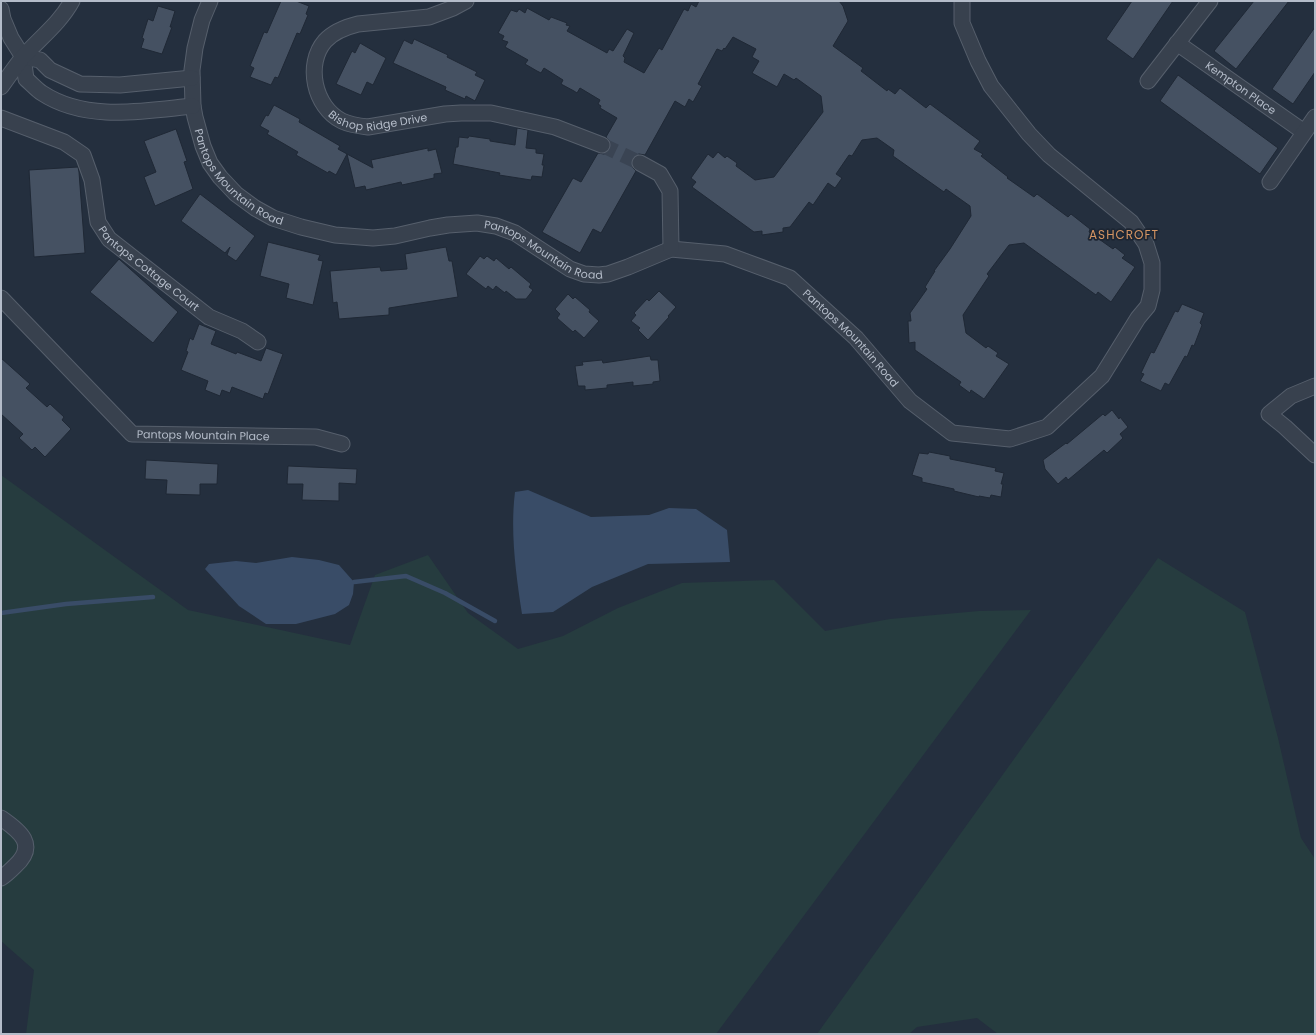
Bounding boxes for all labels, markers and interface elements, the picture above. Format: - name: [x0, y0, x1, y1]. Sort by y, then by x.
- street label: Kempton Place: [1202, 57, 1280, 118]
- street label: Bishop Ridge Drive: [325, 106, 429, 135]
- street label: Pantops Mountain Road: [191, 127, 286, 229]
- street label: Pantops Mountain Road: [483, 216, 604, 283]
- street label: Pantops Cottage Court: [95, 223, 203, 315]
- district label: ASHCROFT: [1089, 226, 1159, 243]
- street label: Pantops Mountain Road: [799, 285, 903, 390]
- street label: Pantops Mountain Place: [137, 426, 270, 444]

